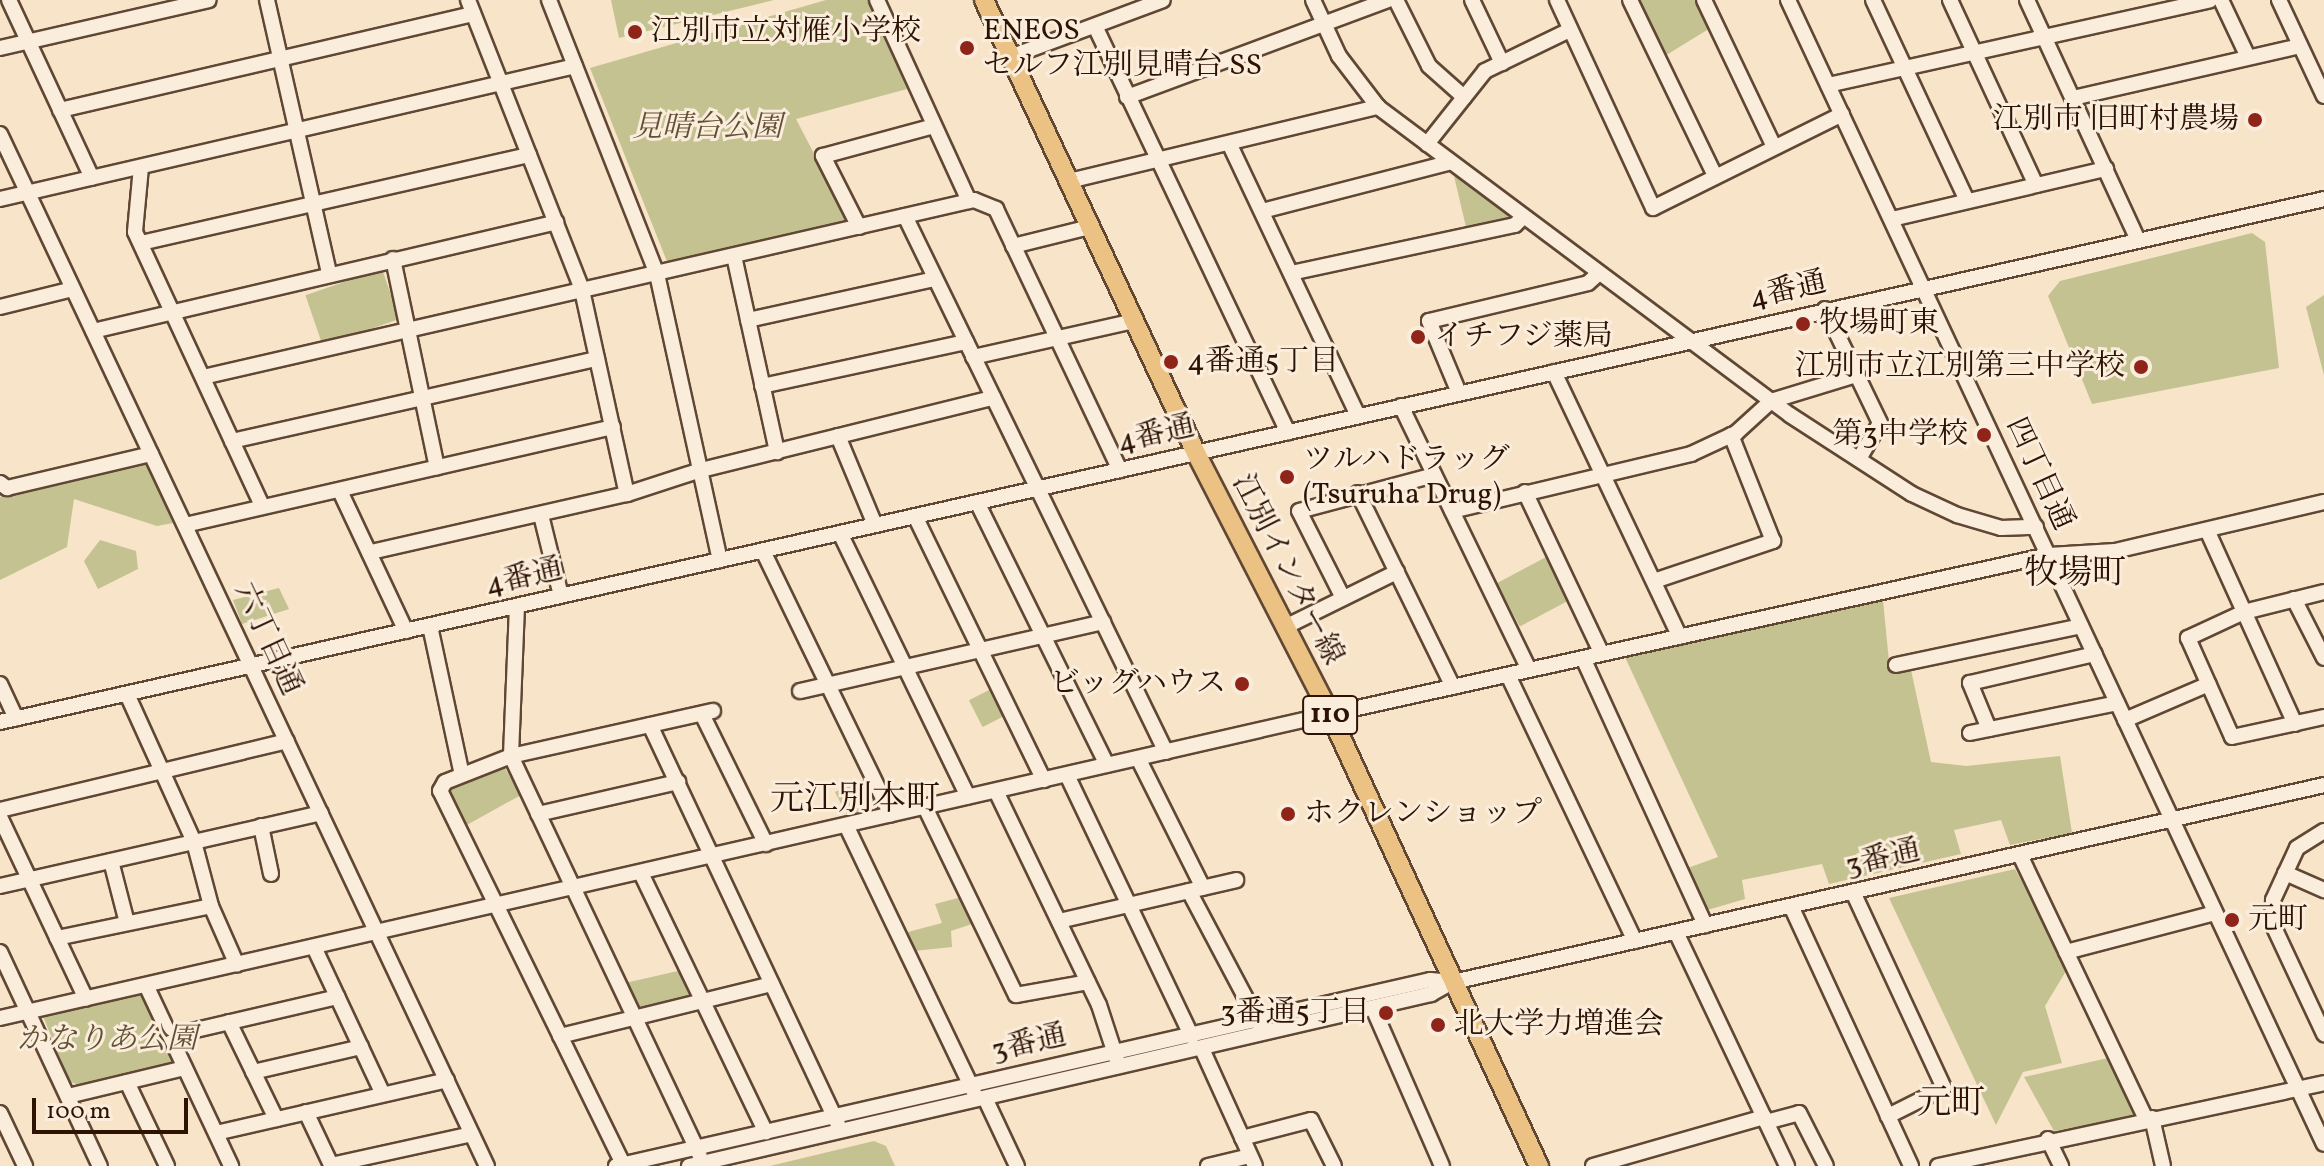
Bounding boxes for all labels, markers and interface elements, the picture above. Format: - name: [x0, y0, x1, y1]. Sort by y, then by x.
- place label: ENEOS セルフ江別見晴台 SS: [983, 13, 1262, 84]
- place label: 江別市立対雁小学校: [651, 14, 921, 50]
- marker: 江別市立対雁小学校: [626, 23, 644, 41]
- marker: ENEOS セルフ江別見晴台 SS: [958, 39, 976, 57]
- place label: 江別市 旧町村農場: [1993, 102, 2239, 138]
- park label: 見晴台公園: [632, 110, 782, 146]
- marker: 江別市 旧町村農場: [2246, 111, 2264, 129]
- street label: 4番通: [1746, 265, 1830, 317]
- place label: 牧場町東: [1819, 306, 1939, 342]
- marker: 牧場町東: [1794, 315, 1812, 333]
- place label: イチフジ薬局: [1434, 319, 1614, 355]
- marker: イチフジ薬局: [1409, 328, 1427, 346]
- place label: 4番通5丁目: [1187, 344, 1339, 380]
- place label: 江別市立江別第三中学校: [1795, 349, 2125, 385]
- marker: 4番通5丁目: [1162, 353, 1180, 371]
- marker: 江別市立江別第三中学校: [2132, 358, 2150, 376]
- street label: 4番通: [1114, 409, 1198, 461]
- street label: 四丁目通: [1997, 412, 2081, 536]
- place label: 第3中学校: [1833, 417, 1968, 453]
- marker: 第3中学校: [1975, 426, 1993, 444]
- place label: ツルハドラッグ (Tsuruha Drug): [1303, 442, 1513, 512]
- street label: 江別インター線: [1223, 468, 1351, 672]
- marker: ツルハドラッグ (Tsuruha Drug): [1278, 468, 1296, 486]
- street label: 4番通: [482, 552, 566, 604]
- district label: 牧場町: [2024, 555, 2126, 595]
- street label: 六丁目通: [225, 577, 309, 701]
- place label: ビッグハウス: [1046, 666, 1226, 702]
- marker: ビッグハウス: [1233, 675, 1251, 693]
- road number: 110: [1302, 691, 1358, 739]
- district label: 元江別本町: [770, 781, 940, 821]
- place label: ホクレンショップ: [1304, 796, 1544, 832]
- marker: ホクレンショップ: [1279, 805, 1297, 823]
- street label: 3番通: [1842, 833, 1924, 885]
- place label: 元町: [2248, 902, 2308, 938]
- marker: 元町: [2223, 911, 2241, 929]
- place label: 3番通5丁目: [1220, 995, 1370, 1031]
- marker: 3番通5丁目: [1377, 1004, 1395, 1022]
- place label: 北大学力増進会: [1454, 1007, 1664, 1043]
- marker: 北大学力増進会: [1429, 1016, 1447, 1034]
- street label: 3番通: [988, 1018, 1070, 1070]
- park label: かなりあ公園: [17, 1022, 197, 1058]
- scale bar: [36, 1082, 192, 1132]
- district label: 元町: [1917, 1085, 1985, 1125]
- text: 100 m: [46, 1095, 111, 1129]

